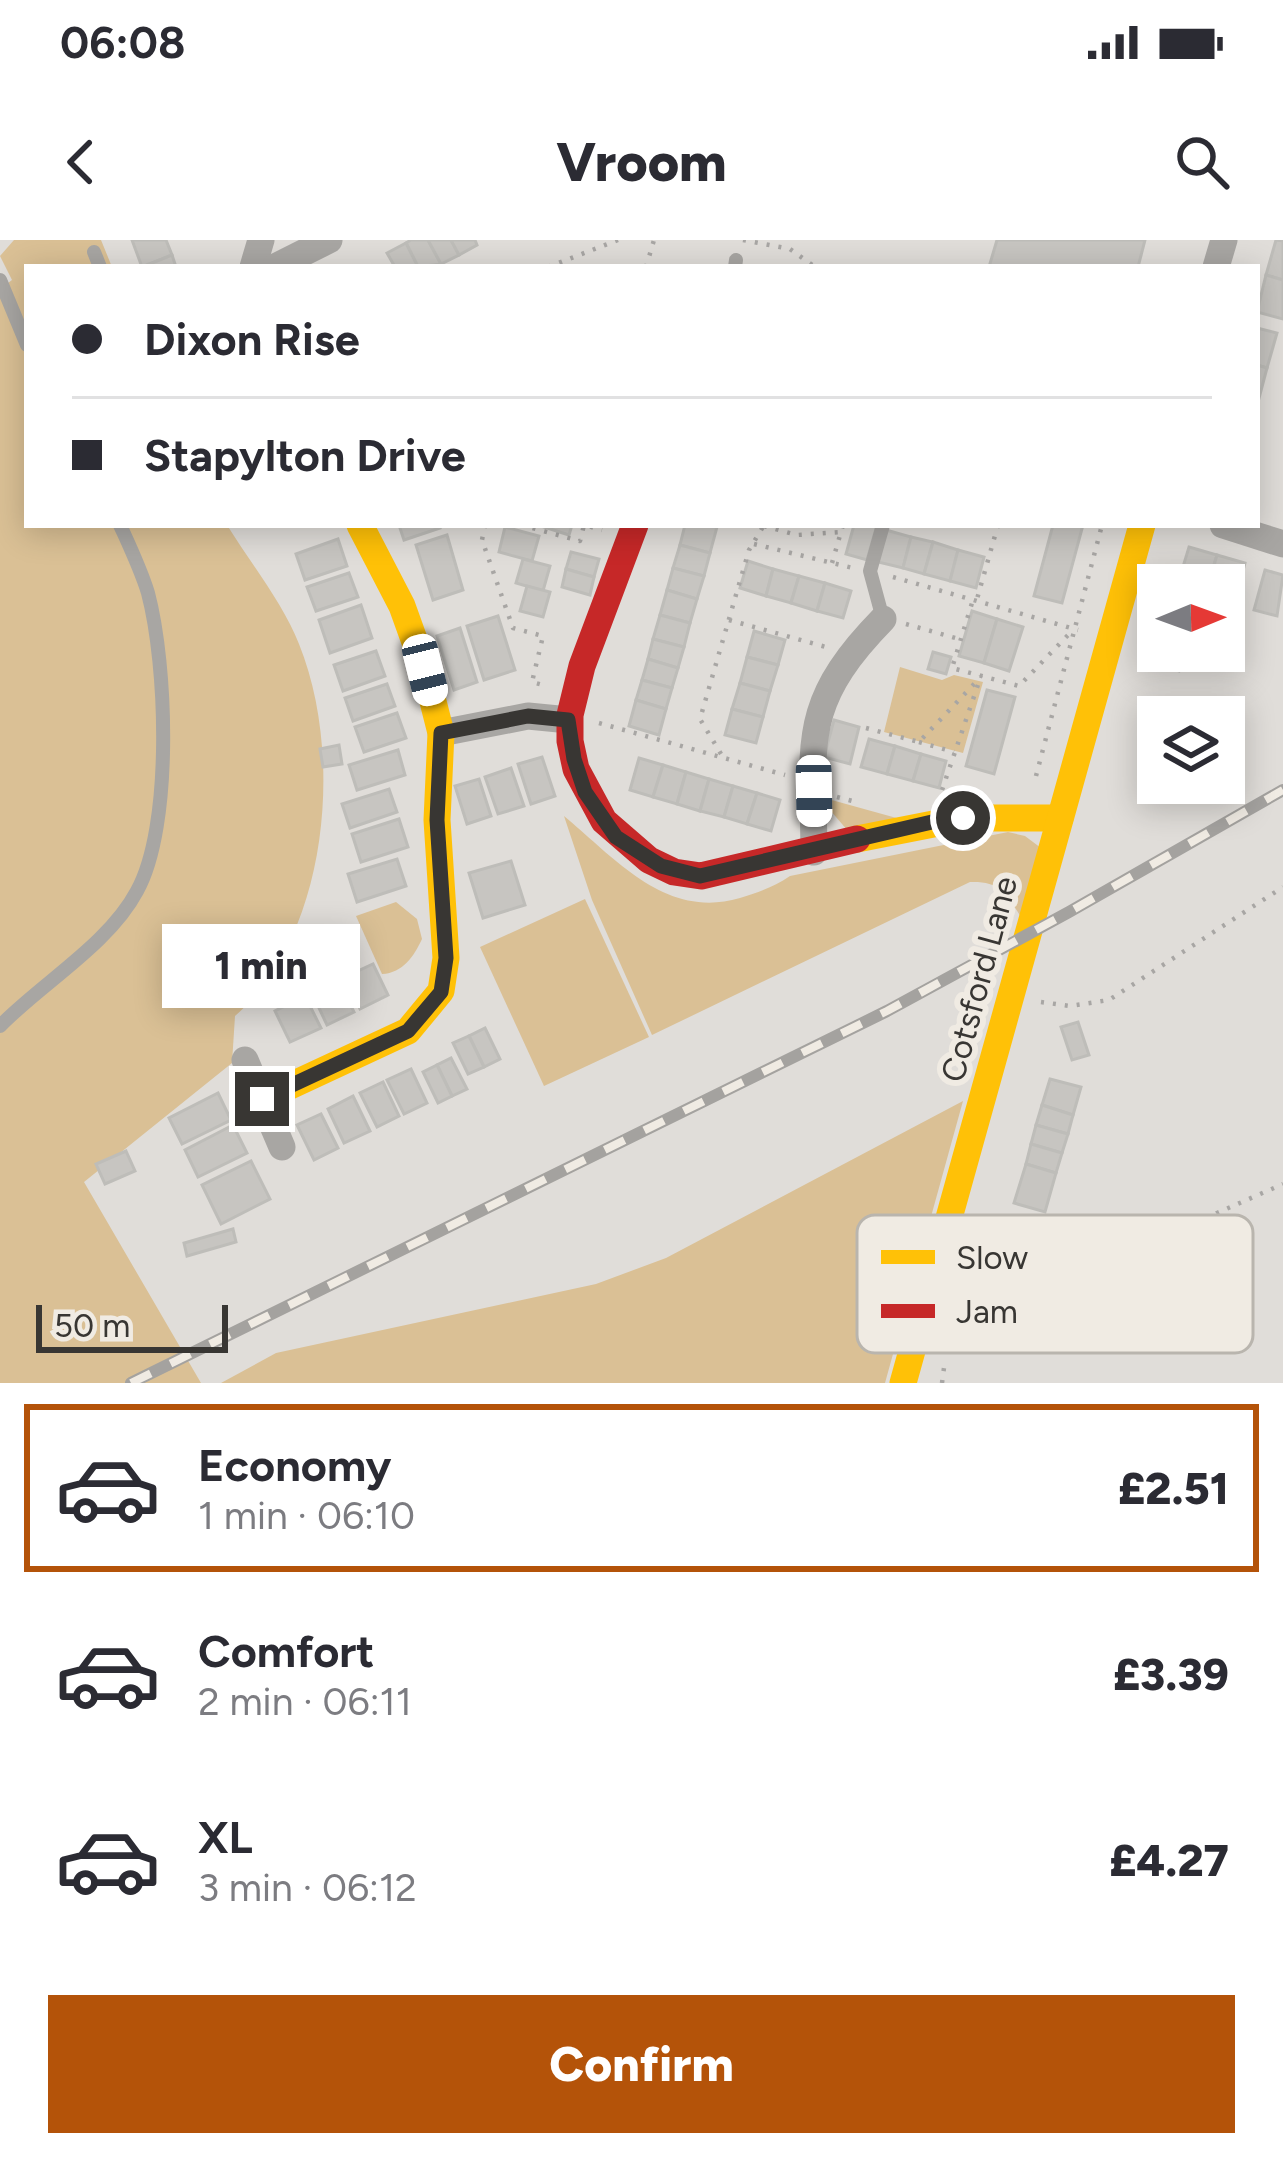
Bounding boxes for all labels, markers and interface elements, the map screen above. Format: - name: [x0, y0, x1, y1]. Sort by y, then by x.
- text: 06:08: [60, 15, 186, 69]
- icon: back: [48, 129, 114, 195]
- icon: search: [1169, 129, 1235, 195]
- text: Vroom: [556, 130, 727, 195]
- text: Dixon Rise: [144, 312, 360, 366]
- text: Stapylton Drive: [144, 428, 466, 482]
- north arrow: [1137, 564, 1245, 672]
- map controls: [1137, 564, 1245, 804]
- car: [399, 631, 451, 709]
- button: layers: [1137, 696, 1245, 804]
- car: [795, 755, 833, 827]
- route start: [936, 791, 990, 845]
- street label: Cotsford Lane: [933, 872, 1025, 1086]
- callout: 1 min: [163, 925, 361, 1009]
- text: 1 min: [214, 942, 308, 989]
- route end: [235, 1072, 289, 1126]
- legend: [857, 1215, 1253, 1353]
- text: Slow: [956, 1238, 1028, 1277]
- text: Jam: [956, 1292, 1018, 1331]
- scale bar: [36, 1299, 228, 1352]
- text: 50 m: [54, 1306, 130, 1345]
- icon: car: [54, 1434, 162, 1542]
- text: Economy: [198, 1438, 391, 1492]
- text: £2.51: [1118, 1461, 1229, 1515]
- text: 1 min · 06:10: [198, 1492, 415, 1539]
- icon: car: [54, 1620, 162, 1728]
- text: Comfort: [198, 1624, 374, 1678]
- text: £3.39: [1113, 1647, 1229, 1701]
- text: 2 min · 06:11: [198, 1678, 412, 1725]
- icon: car: [54, 1806, 162, 1914]
- text: XL: [198, 1810, 253, 1864]
- text: £4.27: [1109, 1833, 1229, 1887]
- text: 3 min · 06:12: [198, 1864, 417, 1911]
- button: Confirm: [48, 1995, 1235, 2133]

